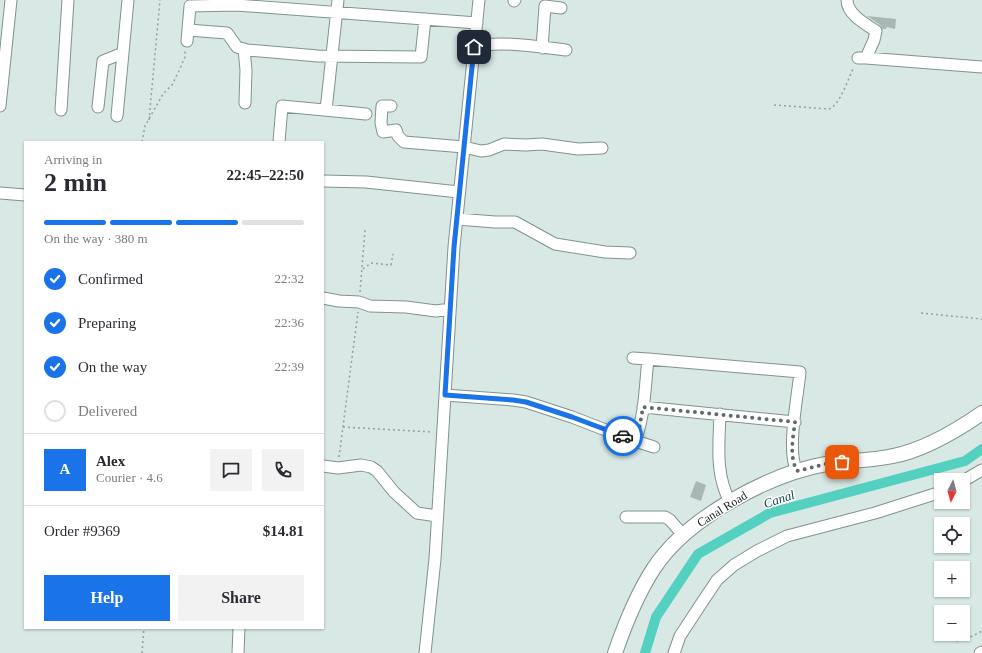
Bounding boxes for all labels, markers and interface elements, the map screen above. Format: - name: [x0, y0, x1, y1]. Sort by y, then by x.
- pin: [457, 30, 491, 64]
- icon: home: [463, 36, 485, 58]
- text: Arriving in: [44, 152, 102, 167]
- text: 22:45–22:50: [227, 167, 304, 183]
- text: 2 min: [44, 168, 107, 197]
- text: On the way · 380 m: [44, 231, 148, 246]
- icon: check: [44, 268, 66, 290]
- text: Confirmed: [78, 271, 143, 287]
- text: 22:32: [274, 271, 304, 286]
- icon: check: [44, 312, 66, 334]
- text: Preparing: [78, 315, 136, 331]
- text: 22:36: [274, 315, 304, 330]
- icon: check: [44, 356, 66, 378]
- text: On the way: [78, 359, 147, 375]
- text: 22:39: [274, 359, 304, 374]
- text: Delivered: [78, 403, 137, 419]
- courier: [603, 416, 643, 456]
- icon: car: [612, 425, 634, 447]
- pin: [825, 445, 859, 479]
- button: chat: [210, 449, 252, 491]
- button: phone: [262, 449, 304, 491]
- icon: bag: [831, 451, 853, 473]
- text: Alex: [96, 453, 125, 469]
- text: A: [60, 461, 70, 477]
- text: Courier · 4.6: [96, 470, 163, 485]
- north arrow: [934, 473, 970, 509]
- map controls: [934, 473, 970, 641]
- water label: Canal: [762, 487, 797, 511]
- street label: Canal Road: [694, 488, 750, 530]
- button: locate: [934, 517, 970, 553]
- text: Order #9369: [44, 523, 120, 539]
- text: $14.81: [263, 523, 304, 539]
- button: +: [934, 561, 970, 597]
- button: Help: [44, 575, 170, 621]
- button: Share: [178, 575, 304, 621]
- button: −: [934, 605, 970, 641]

